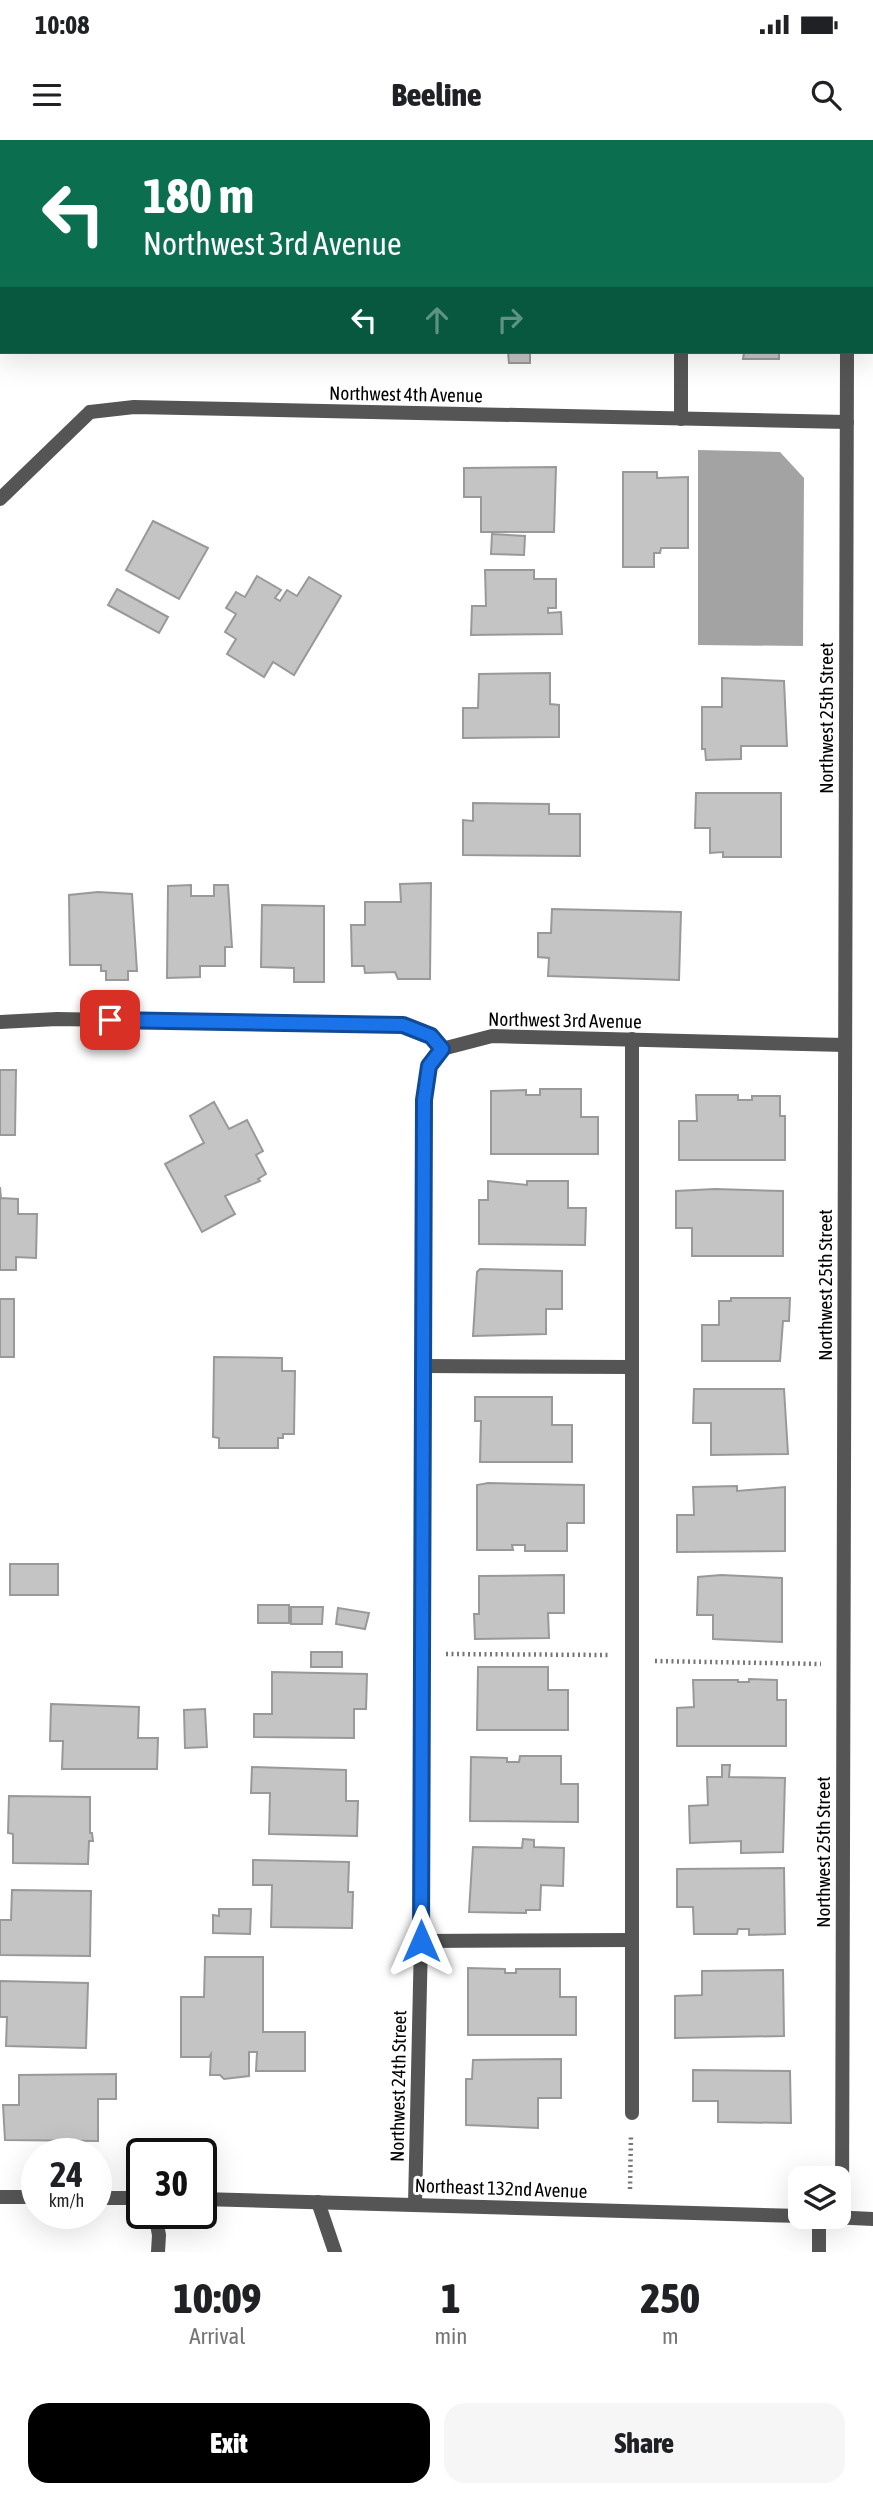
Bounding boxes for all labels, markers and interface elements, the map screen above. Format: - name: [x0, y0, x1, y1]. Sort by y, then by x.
- text: 10:08: [35, 10, 90, 40]
- icon: menu: [28, 76, 66, 114]
- text: Beeline: [392, 76, 481, 113]
- icon: search: [807, 76, 845, 114]
- text: 180 m: [143, 167, 254, 223]
- icon: left: [28, 168, 119, 259]
- text: Northwest 3rd Avenue: [143, 225, 402, 262]
- icon: left: [345, 301, 383, 339]
- icon: ahead: [418, 301, 456, 339]
- icon: right: [491, 301, 529, 339]
- street label: Northwest 4th Avenue: [329, 382, 483, 406]
- street label: Northwest 25th Street: [815, 642, 837, 794]
- pin: [80, 990, 140, 1050]
- icon: arrive: [91, 1001, 129, 1039]
- street label: Northwest 3rd Avenue: [488, 1008, 642, 1032]
- street label: Northwest 25th Street: [814, 1209, 836, 1361]
- street label: Northwest 25th Street: [812, 1776, 834, 1928]
- position arrow: [384, 1904, 458, 1978]
- street label: Northwest 24th Street: [386, 2010, 410, 2162]
- speed limit sign: 30: [126, 2138, 217, 2229]
- text: 24: [50, 2154, 83, 2194]
- map controls: [788, 2166, 851, 2229]
- button: layers: [788, 2166, 851, 2229]
- street label: Northeast 132nd Avenue: [414, 2174, 588, 2202]
- text: km/h: [49, 2190, 84, 2211]
- text: 10:09: [173, 2274, 261, 2322]
- text: 1: [441, 2274, 461, 2322]
- text: 250: [641, 2274, 700, 2322]
- text: Arrival: [189, 2323, 245, 2349]
- text: min: [434, 2323, 467, 2349]
- text: m: [662, 2323, 679, 2349]
- button: Exit: [28, 2403, 430, 2483]
- button: Share: [444, 2403, 845, 2483]

